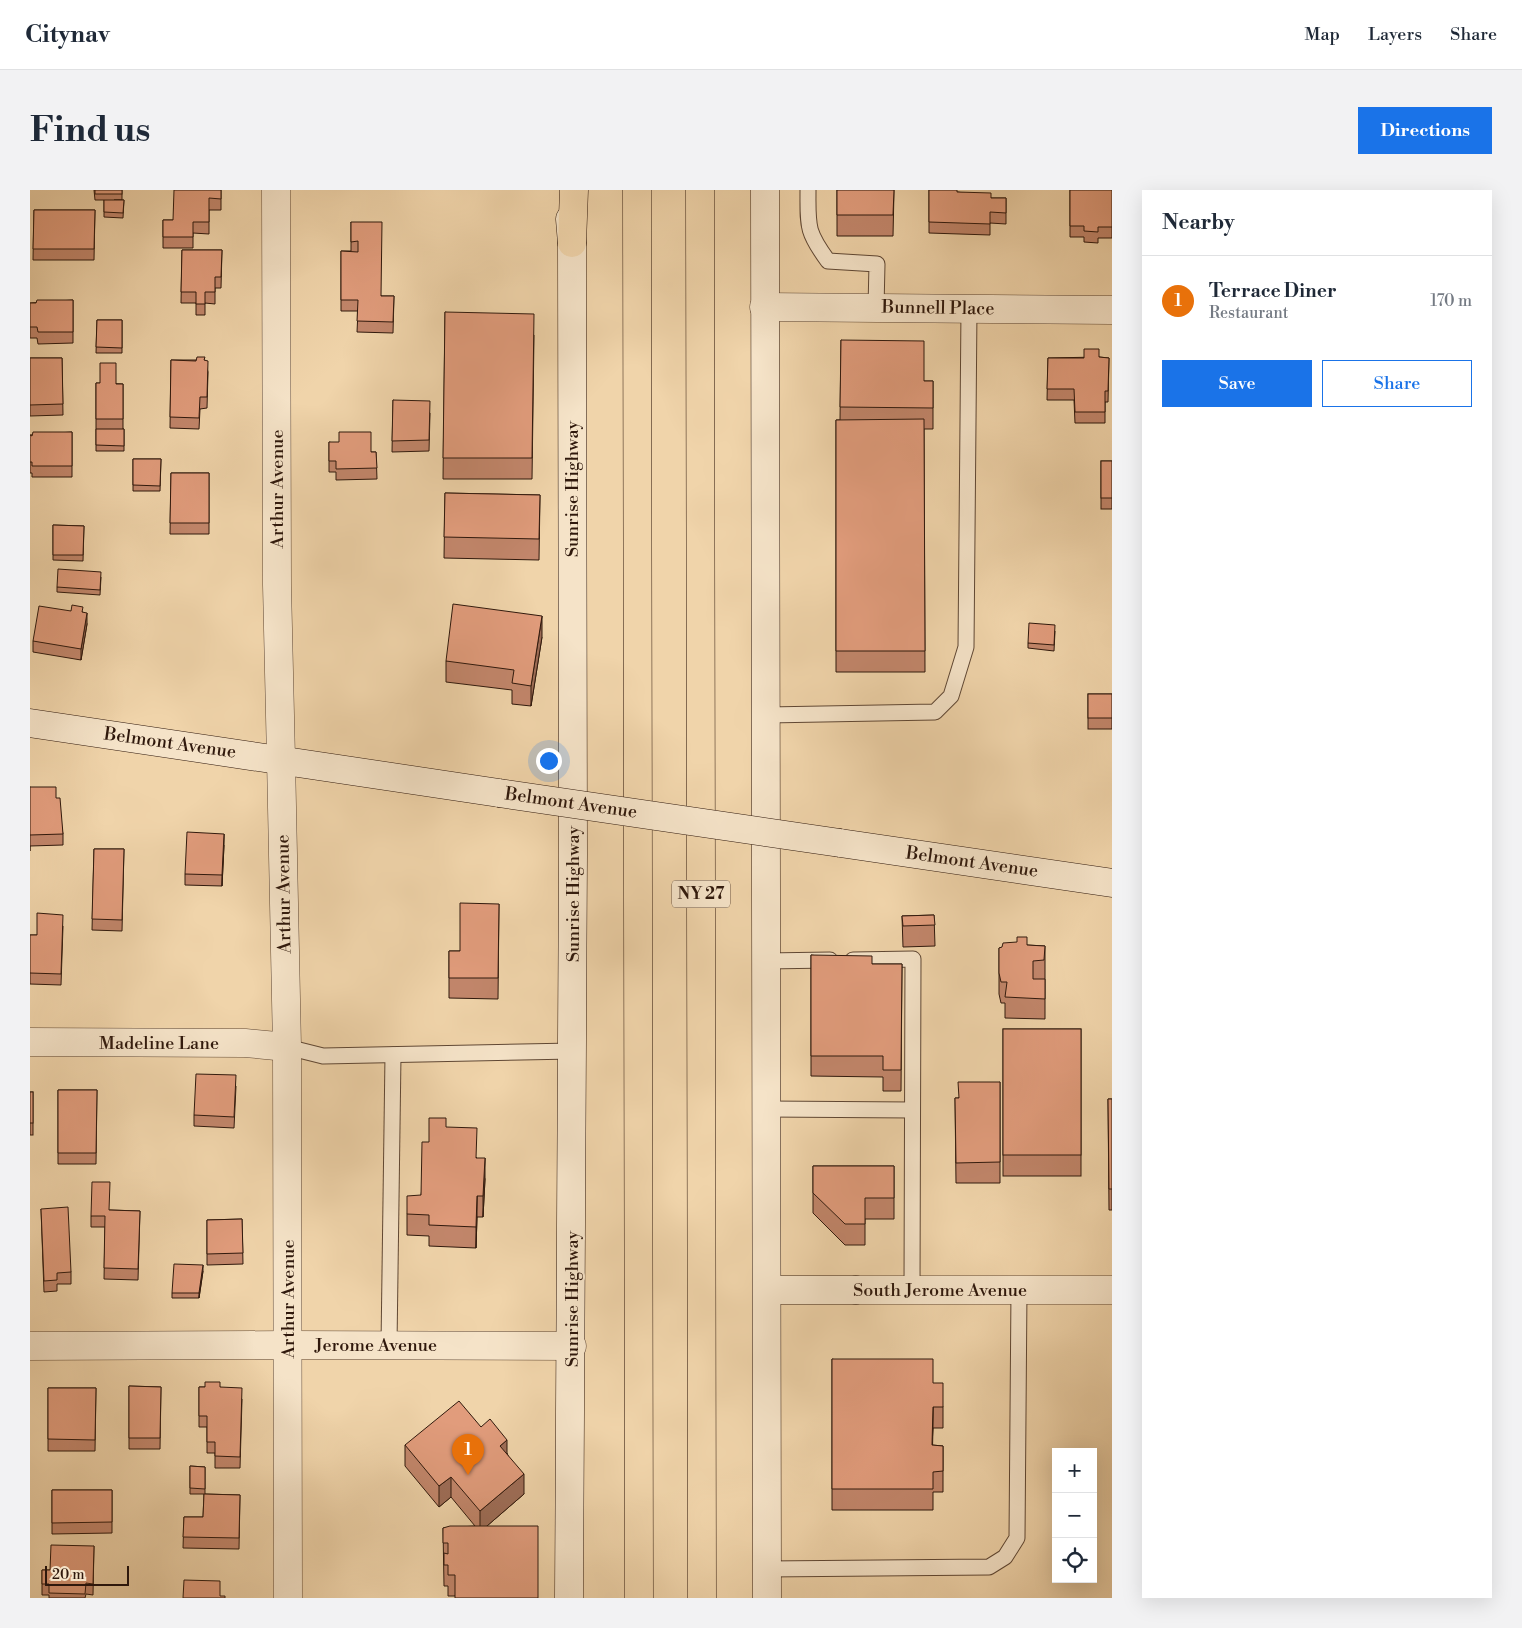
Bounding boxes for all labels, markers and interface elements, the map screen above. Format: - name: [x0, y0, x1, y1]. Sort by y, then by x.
- text: Citynav: [25, 20, 110, 50]
- text: Map: [1305, 23, 1340, 46]
- text: Layers: [1368, 23, 1422, 46]
- text: Share: [1450, 23, 1497, 46]
- button: Directions: [1358, 107, 1492, 154]
- text: Find us: [30, 109, 150, 152]
- text: Nearby: [1162, 210, 1235, 236]
- text: Terrace Diner: [1209, 279, 1337, 303]
- text: 1: [1174, 291, 1182, 311]
- text: 170 m: [1430, 291, 1472, 311]
- street label: Bunnell Place: [880, 296, 995, 320]
- text: Restaurant: [1209, 303, 1288, 323]
- button: Save: [1162, 360, 1312, 407]
- button: Share: [1322, 360, 1472, 407]
- street label: Sunrise Highway: [561, 420, 584, 557]
- street label: Arthur Avenue: [266, 429, 289, 550]
- street label: Belmont Avenue: [102, 722, 237, 764]
- your location: [536, 748, 562, 774]
- street label: Belmont Avenue: [503, 782, 638, 824]
- street label: Sunrise Highway: [562, 825, 585, 962]
- street label: Arthur Avenue: [271, 834, 297, 955]
- street label: Belmont Avenue: [904, 841, 1039, 883]
- road number: NY 27: [672, 881, 730, 908]
- street label: Madeline Lane: [99, 1032, 219, 1055]
- street label: Sunrise Highway: [561, 1230, 584, 1367]
- street label: Arthur Avenue: [277, 1239, 300, 1360]
- street label: South Jerome Avenue: [853, 1279, 1027, 1302]
- street label: Jerome Avenue: [314, 1334, 437, 1357]
- pin: 1: [452, 1434, 484, 1475]
- map controls: [1052, 1448, 1097, 1583]
- button: +: [1052, 1448, 1097, 1493]
- button: −: [1052, 1493, 1097, 1538]
- button: locate: [1052, 1538, 1097, 1583]
- scale bar: [45, 1563, 129, 1586]
- text: 20 m: [52, 1566, 84, 1584]

